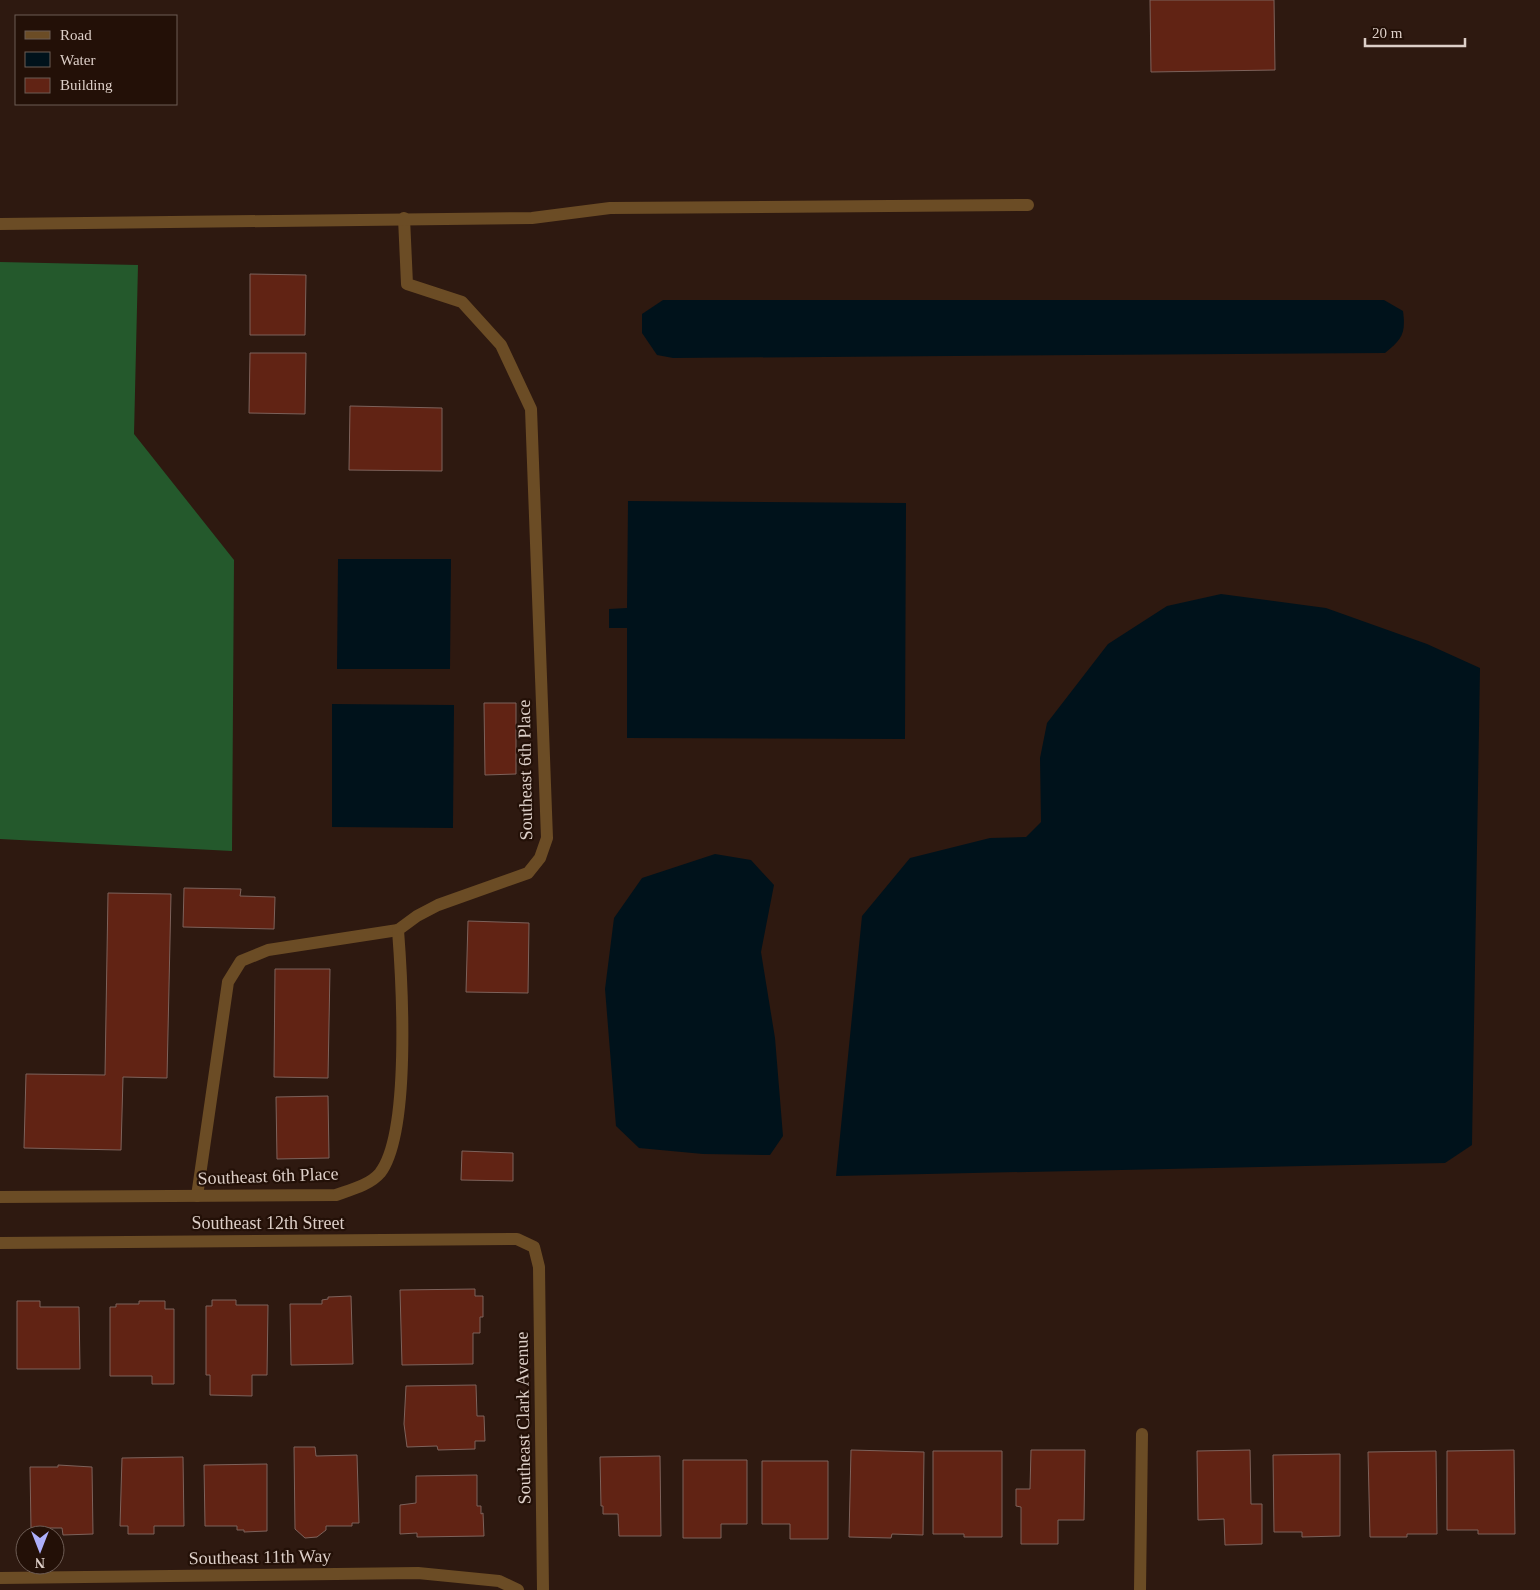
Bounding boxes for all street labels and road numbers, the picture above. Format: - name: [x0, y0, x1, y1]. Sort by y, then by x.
- street label: Southeast 6th Place: [514, 699, 536, 841]
- street label: Southeast 6th Place: [197, 1164, 339, 1188]
- street label: Southeast 12th Street: [192, 1213, 344, 1233]
- street label: Southeast Clark Avenue: [511, 1332, 535, 1504]
- street label: Southeast 11th Way: [189, 1546, 331, 1568]

